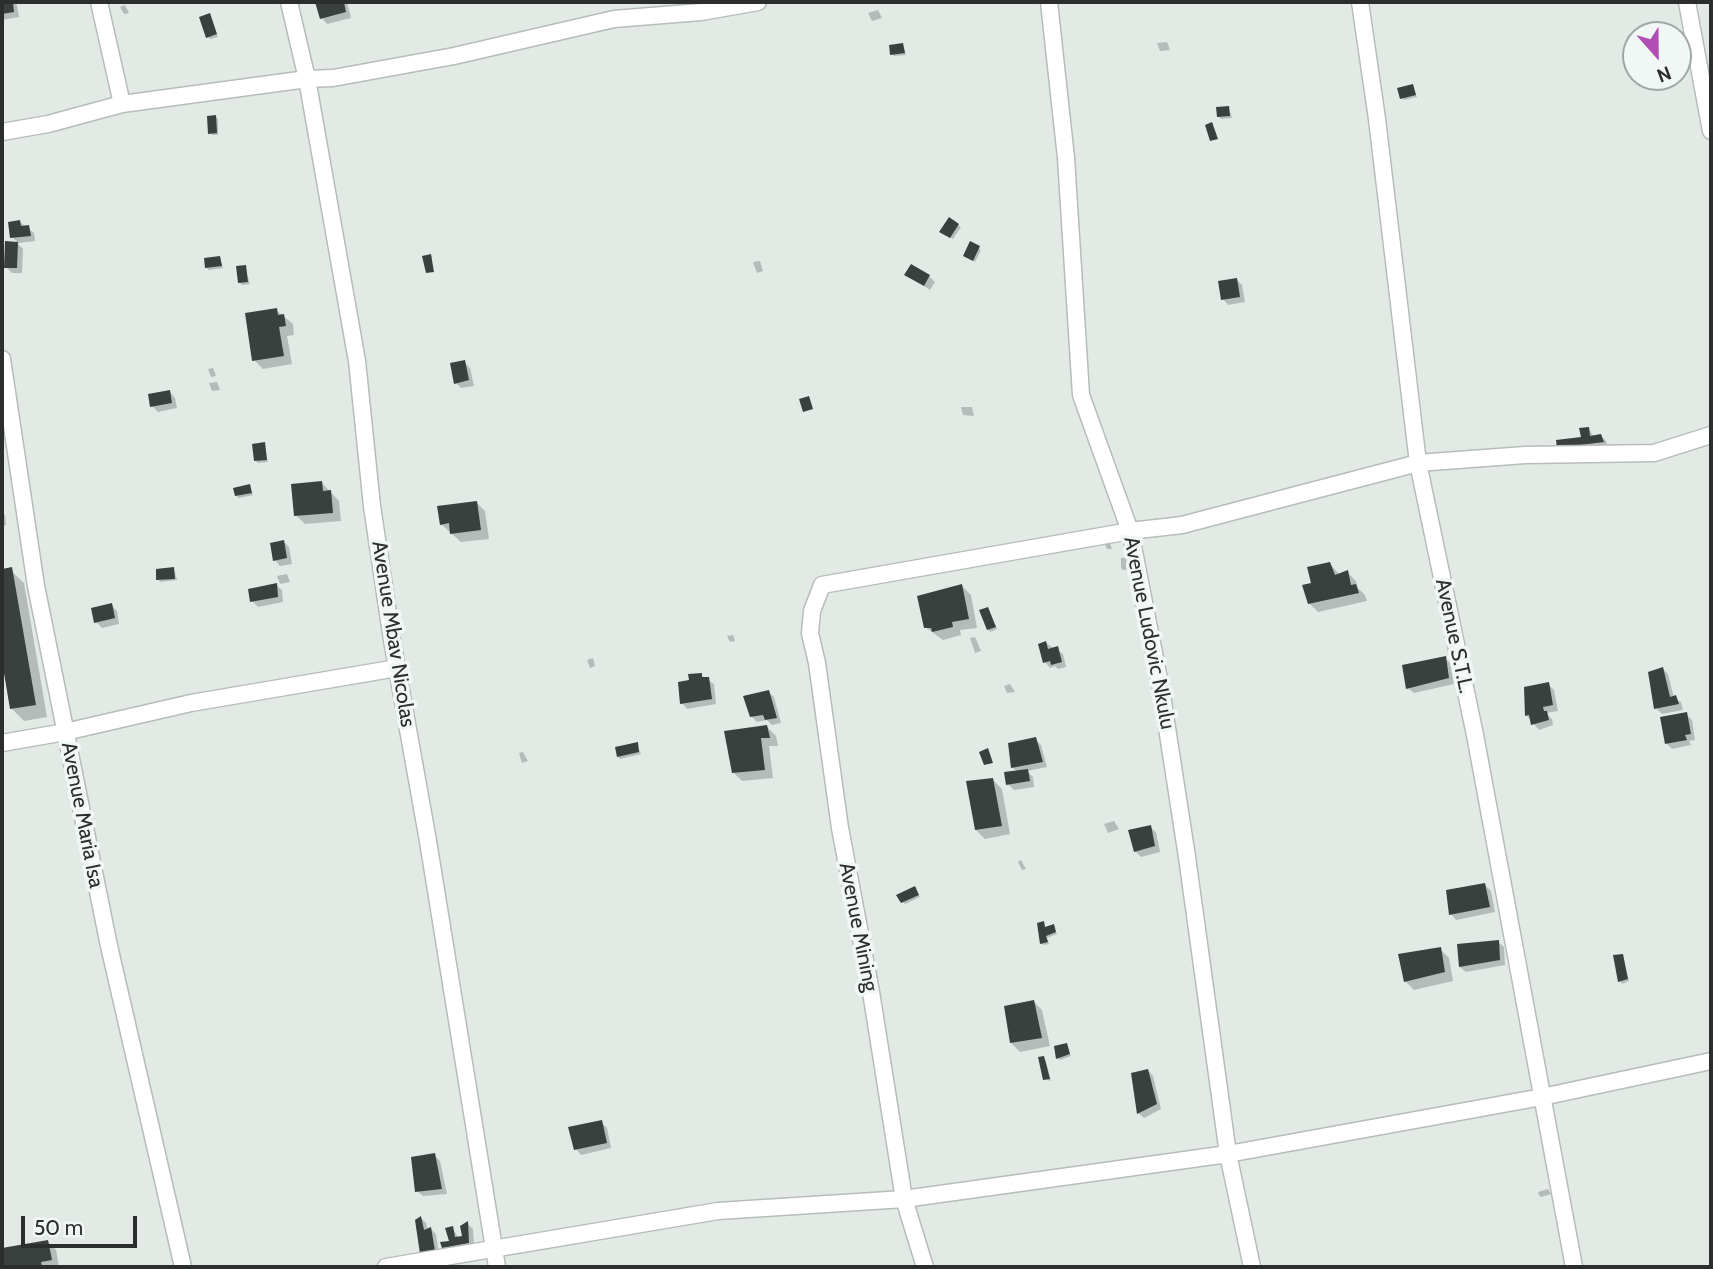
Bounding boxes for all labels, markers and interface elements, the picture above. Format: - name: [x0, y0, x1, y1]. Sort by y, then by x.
- north arrow: [1622, 21, 1692, 91]
- text: N: [1654, 61, 1674, 87]
- street label: Avenue Ludovic Nkulu: [1118, 535, 1180, 731]
- street label: Avenue Mbav Nicolas: [366, 539, 420, 729]
- street label: Avenue S.T.L.: [1430, 576, 1478, 696]
- street label: Avenue Maria Isa: [55, 740, 109, 890]
- street label: Avenue Mining: [833, 860, 883, 994]
- scale bar: [24, 1202, 140, 1246]
- text: 50 m: [34, 1215, 83, 1240]

